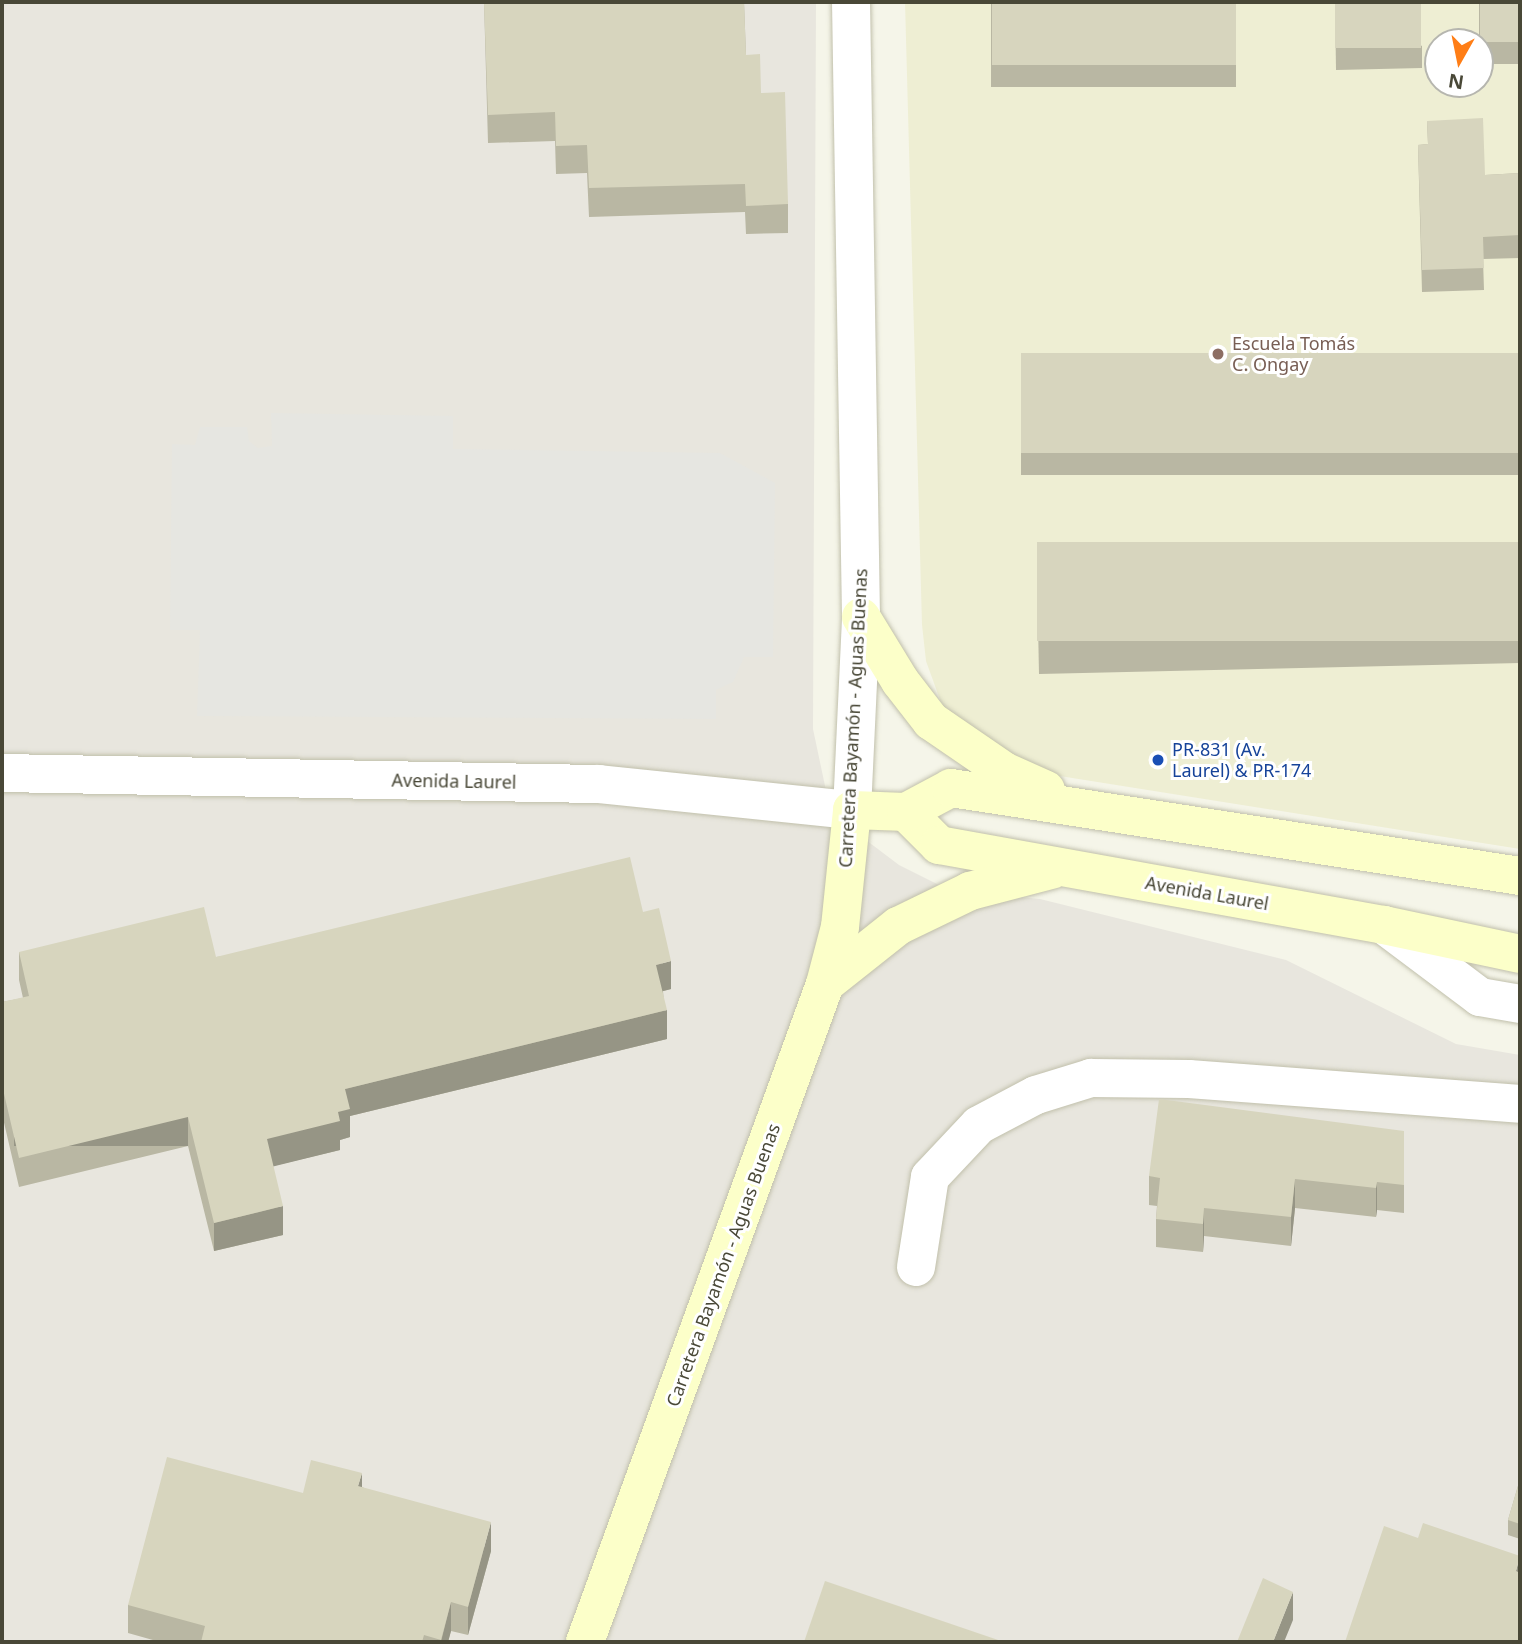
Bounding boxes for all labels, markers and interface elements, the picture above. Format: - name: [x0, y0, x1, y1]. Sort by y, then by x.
- north arrow: [1424, 28, 1494, 98]
- text: N: [1446, 68, 1466, 96]
- place label: Escuela Tomás C. Ongay: [1232, 333, 1355, 376]
- marker: Escuela Tomás C. Ongay: [1210, 346, 1226, 362]
- street label: Carretera Bayamón - Aguas Buenas: [834, 568, 872, 868]
- place label: PR-831 (Av. Laurel) & PR-174: [1172, 739, 1311, 782]
- marker: PR-831 (Av. Laurel) & PR-174: [1150, 752, 1166, 768]
- street label: Avenida Laurel: [391, 769, 517, 793]
- street label: Avenida Laurel: [1144, 872, 1270, 914]
- street label: Carretera Bayamón - Aguas Buenas: [662, 1121, 784, 1409]

